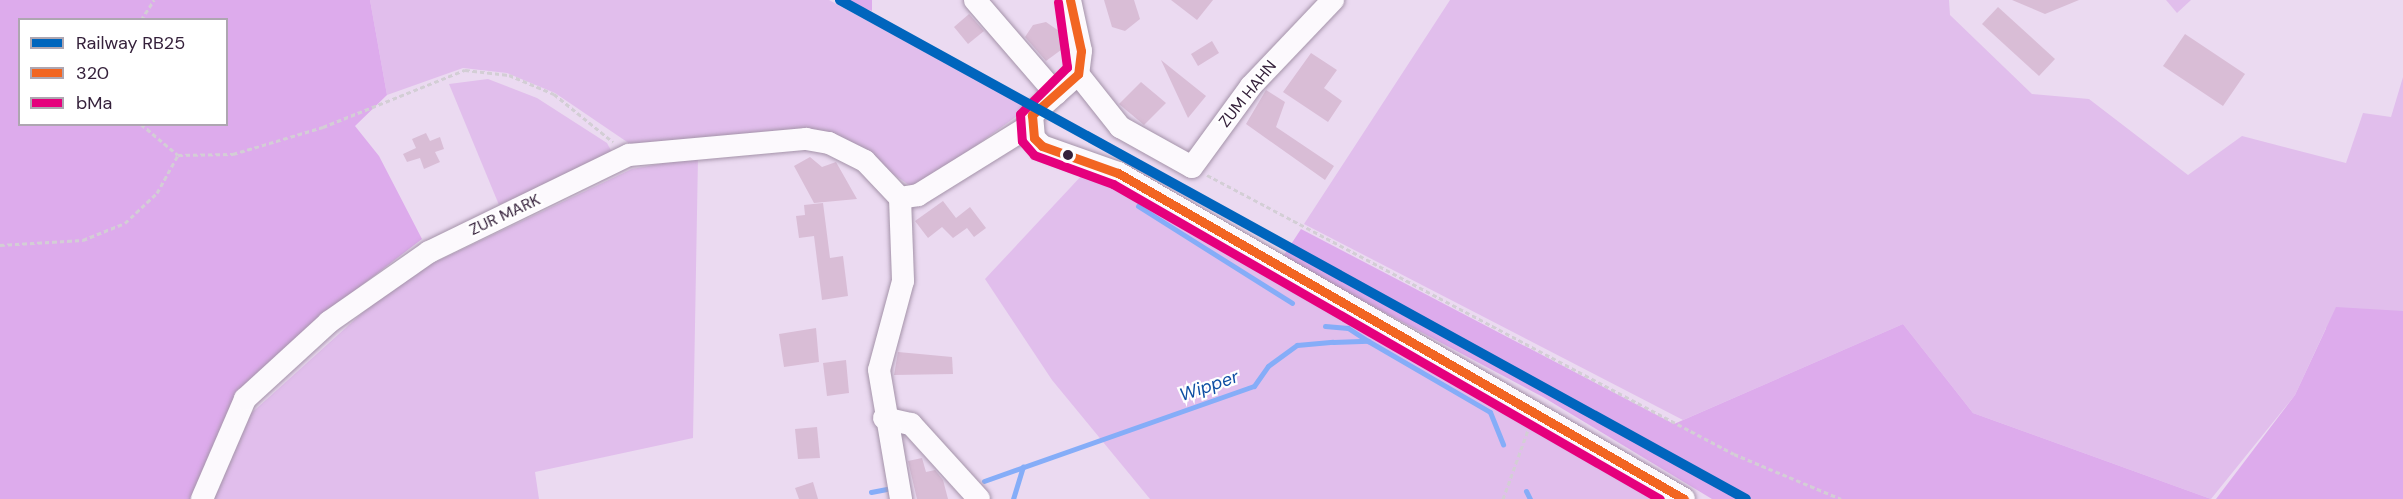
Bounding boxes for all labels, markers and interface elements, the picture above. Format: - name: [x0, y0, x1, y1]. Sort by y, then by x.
- legend: [18, 18, 228, 126]
- text: Railway RB25: [76, 31, 185, 55]
- street label: ZUM HAHN: [1215, 57, 1281, 131]
- text: 320: [76, 61, 109, 85]
- text: bMa: [76, 91, 112, 115]
- unlabelled marker: [1062, 149, 1074, 161]
- street label: ZUR MARK: [467, 190, 543, 240]
- water label: Wipper: [1177, 366, 1241, 406]

